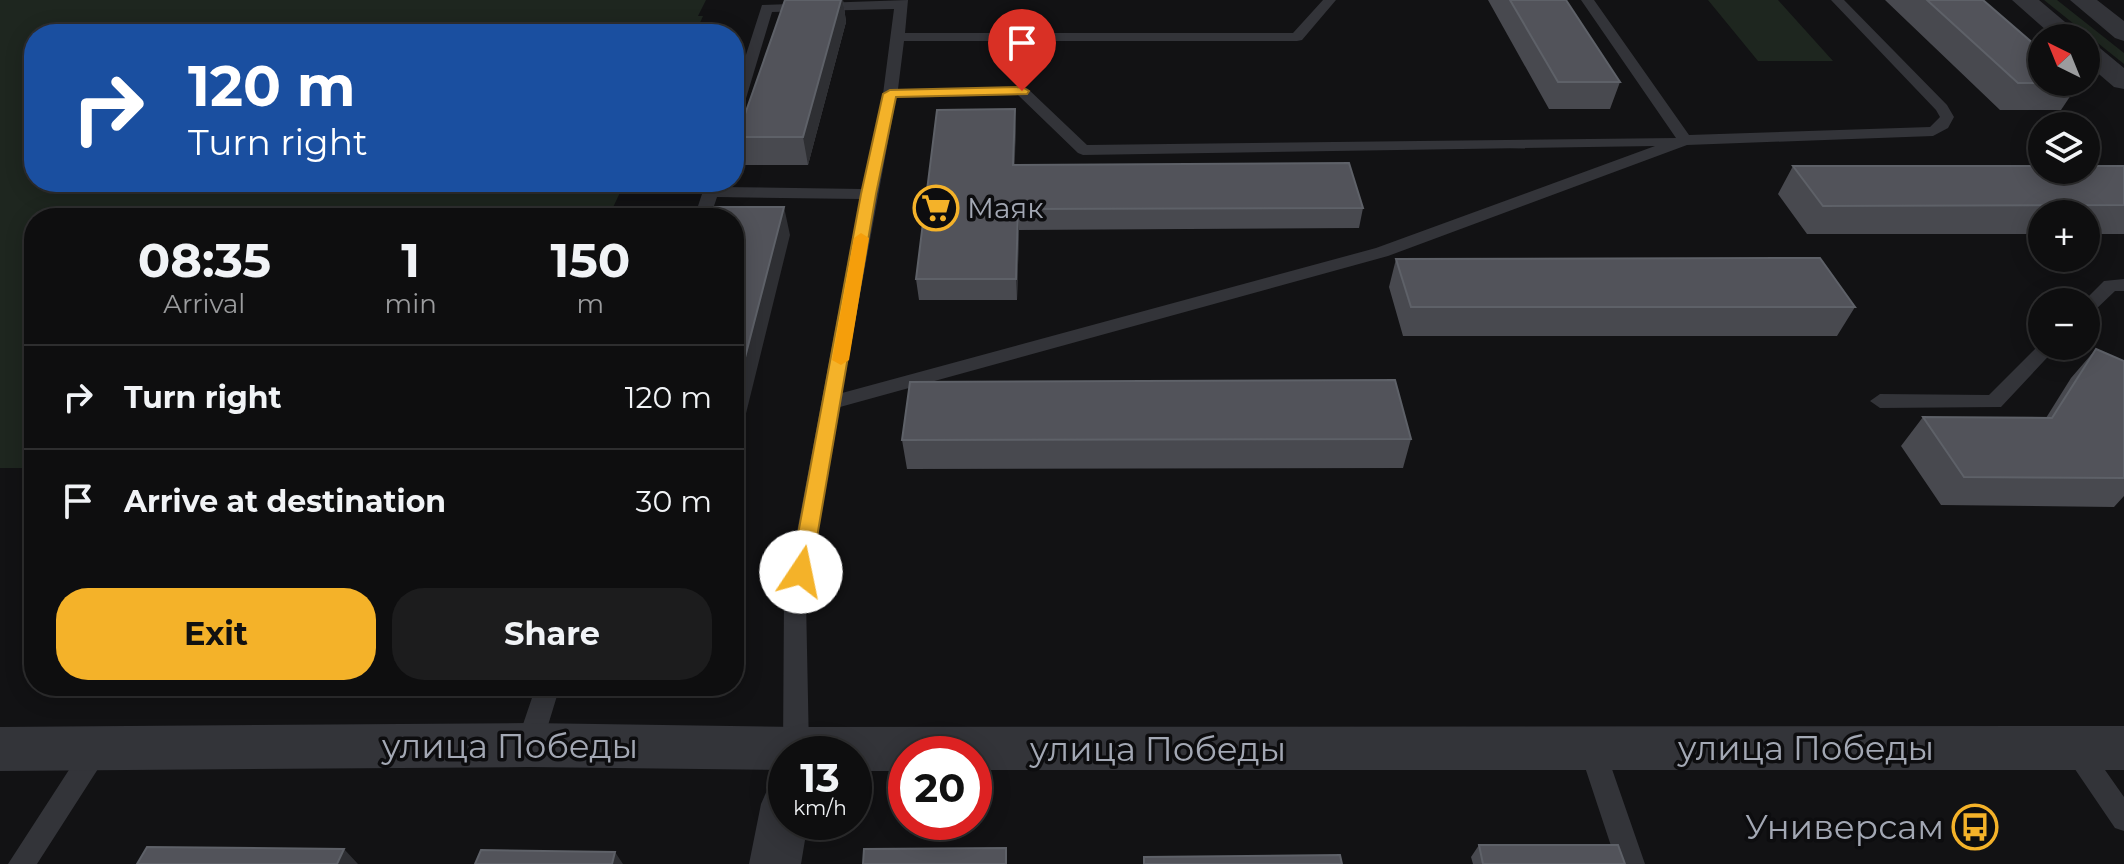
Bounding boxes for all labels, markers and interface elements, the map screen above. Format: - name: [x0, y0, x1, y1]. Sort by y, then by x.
- pin: [988, 9, 1056, 91]
- icon: arrive: [1000, 21, 1044, 65]
- north arrow: [2028, 24, 2100, 96]
- map controls: [2028, 24, 2100, 360]
- text: 120 m: [188, 52, 356, 120]
- icon: right: [56, 56, 160, 160]
- button: layers: [2028, 112, 2100, 184]
- text: Turn right: [188, 120, 368, 164]
- supermarket icon: Маяк: [912, 184, 960, 232]
- place label: Маяк: [967, 191, 1044, 225]
- button: +: [2028, 200, 2100, 272]
- text: 08:35: [138, 231, 271, 289]
- text: 1: [401, 231, 420, 289]
- text: 150: [550, 231, 630, 289]
- text: Arrival: [163, 288, 245, 320]
- text: min: [385, 288, 437, 320]
- text: m: [577, 288, 604, 320]
- button: −: [2028, 288, 2100, 360]
- icon: right: [56, 375, 100, 419]
- text: Turn right: [124, 379, 281, 416]
- text: 120 m: [625, 379, 712, 416]
- icon: arrive: [56, 479, 100, 523]
- text: Arrive at destination: [124, 483, 446, 520]
- text: 30 m: [636, 483, 712, 520]
- position arrow: [759, 530, 843, 614]
- button: Exit: [56, 588, 376, 680]
- button: Share: [392, 588, 712, 680]
- street label: улица Победы: [381, 725, 638, 767]
- street label: улица Победы: [1677, 727, 1934, 769]
- street label: улица Победы: [1029, 728, 1286, 770]
- speed limit sign: 20: [888, 736, 992, 840]
- text: 13: [800, 753, 840, 802]
- text: km/h: [793, 796, 847, 820]
- bus stop icon: Универсам: [1951, 803, 1999, 851]
- place label: Универсам: [1745, 806, 1944, 848]

